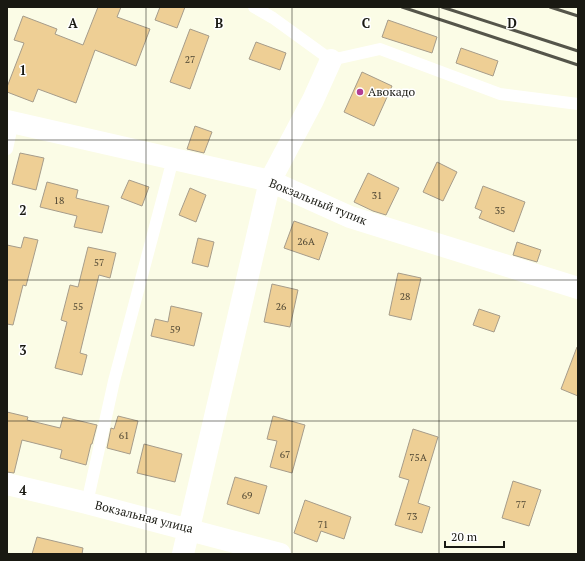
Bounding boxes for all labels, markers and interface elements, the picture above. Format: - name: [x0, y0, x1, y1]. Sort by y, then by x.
- text: A: [68, 14, 78, 32]
- text: B: [215, 14, 223, 32]
- text: C: [362, 14, 370, 32]
- text: D: [507, 14, 517, 32]
- house number: 27: [185, 53, 195, 66]
- text: 1: [19, 61, 27, 79]
- place label: Авокадо: [368, 84, 416, 99]
- marker: Авокадо: [355, 87, 365, 97]
- street label: Вокзальный тупик: [267, 175, 370, 228]
- house number: 31: [372, 189, 382, 202]
- house number: 18: [54, 194, 64, 207]
- text: 2: [19, 201, 27, 219]
- house number: 35: [495, 204, 505, 217]
- house number: 26А: [297, 235, 315, 248]
- house number: 57: [94, 256, 104, 269]
- house number: 28: [400, 290, 410, 303]
- house number: 55: [73, 300, 83, 313]
- house number: 26: [276, 300, 287, 313]
- house number: 59: [170, 323, 180, 336]
- text: 3: [19, 341, 27, 359]
- house number: 61: [119, 429, 129, 442]
- house number: 67: [280, 448, 290, 461]
- house number: 75А: [409, 451, 427, 464]
- text: 4: [19, 481, 27, 499]
- house number: 69: [242, 489, 252, 502]
- street label: Вокзальная улица: [93, 497, 195, 536]
- house number: 77: [516, 498, 526, 511]
- house number: 73: [407, 510, 417, 523]
- house number: 71: [318, 518, 328, 531]
- scale bar: [445, 523, 504, 549]
- text: 20 m: [451, 529, 478, 544]

